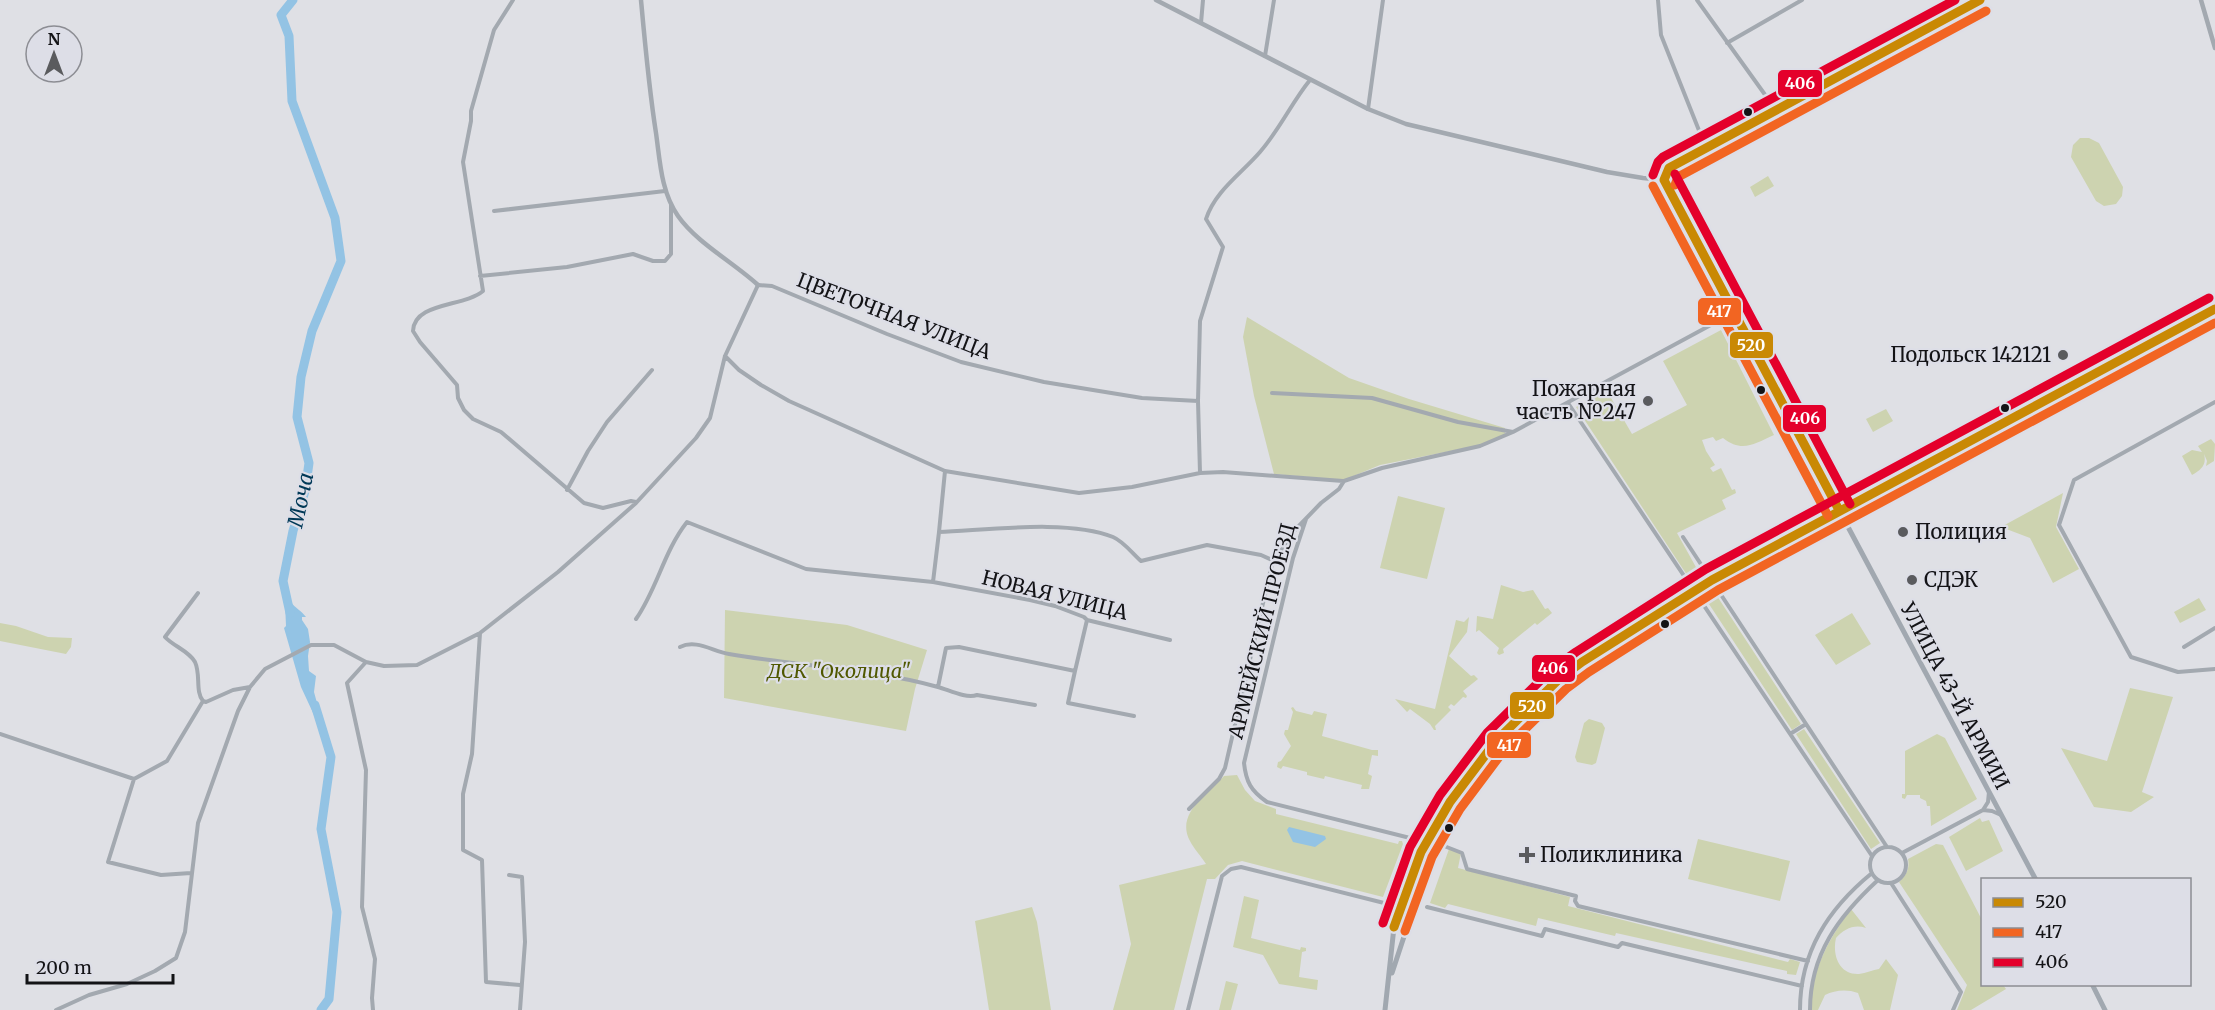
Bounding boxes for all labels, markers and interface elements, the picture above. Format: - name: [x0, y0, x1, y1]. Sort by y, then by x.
- north arrow: [24, 24, 84, 84]
- text: N: [48, 29, 61, 49]
- line badge: 406: [1777, 69, 1823, 98]
- text: 406: [1785, 73, 1815, 93]
- unlabelled marker: [1742, 106, 1754, 118]
- street label: ЦВЕТОЧНАЯ УЛИЦА: [793, 267, 996, 364]
- line badge: 417: [1697, 297, 1742, 326]
- text: 417: [1706, 301, 1732, 321]
- line badge: 520: [1729, 331, 1774, 359]
- text: 520: [1737, 335, 1765, 355]
- place label: Подольск 142121: [1890, 342, 2051, 367]
- marker: Подольск 142121: [2056, 348, 2070, 362]
- place label: Пожарная часть №247: [1516, 376, 1636, 424]
- unlabelled marker: [1755, 384, 1767, 396]
- marker: Пожарная часть №247: [1641, 394, 1655, 408]
- unlabelled marker: [1999, 402, 2011, 414]
- line badge: 406: [1782, 404, 1827, 433]
- text: 406: [1790, 408, 1820, 428]
- water label: Моча: [281, 470, 319, 531]
- place label: Полиция: [1915, 519, 2007, 544]
- street label: АРМЕЙСКИЙ ПРОЕЗД: [1221, 520, 1300, 742]
- marker: Полиция: [1896, 525, 1910, 539]
- street label: НОВАЯ УЛИЦА: [980, 564, 1131, 625]
- place label: СДЭК: [1924, 567, 1978, 592]
- marker: СДЭК: [1905, 573, 1919, 587]
- street label: УЛИЦА 43-Й АРМИИ: [1895, 597, 2016, 793]
- unlabelled marker: [1659, 618, 1671, 630]
- line badge: 406: [1531, 654, 1576, 683]
- park label: ДСК "Околица": [765, 658, 911, 683]
- text: 406: [1538, 658, 1568, 678]
- line badge: 520: [1509, 691, 1555, 720]
- text: 520: [1518, 696, 1546, 716]
- line badge: 417: [1486, 731, 1532, 759]
- text: 417: [1496, 735, 1522, 755]
- unlabelled marker: [1443, 822, 1455, 834]
- place label: Поликлиника: [1540, 842, 1683, 867]
- marker: Поликлиника: [1518, 846, 1536, 864]
- legend: [1981, 878, 2191, 986]
- text: 520: [2035, 890, 2067, 913]
- text: 417: [2035, 920, 2062, 943]
- scale bar: [27, 947, 172, 985]
- text: 406: [2035, 950, 2068, 973]
- text: 200 m: [36, 956, 92, 979]

